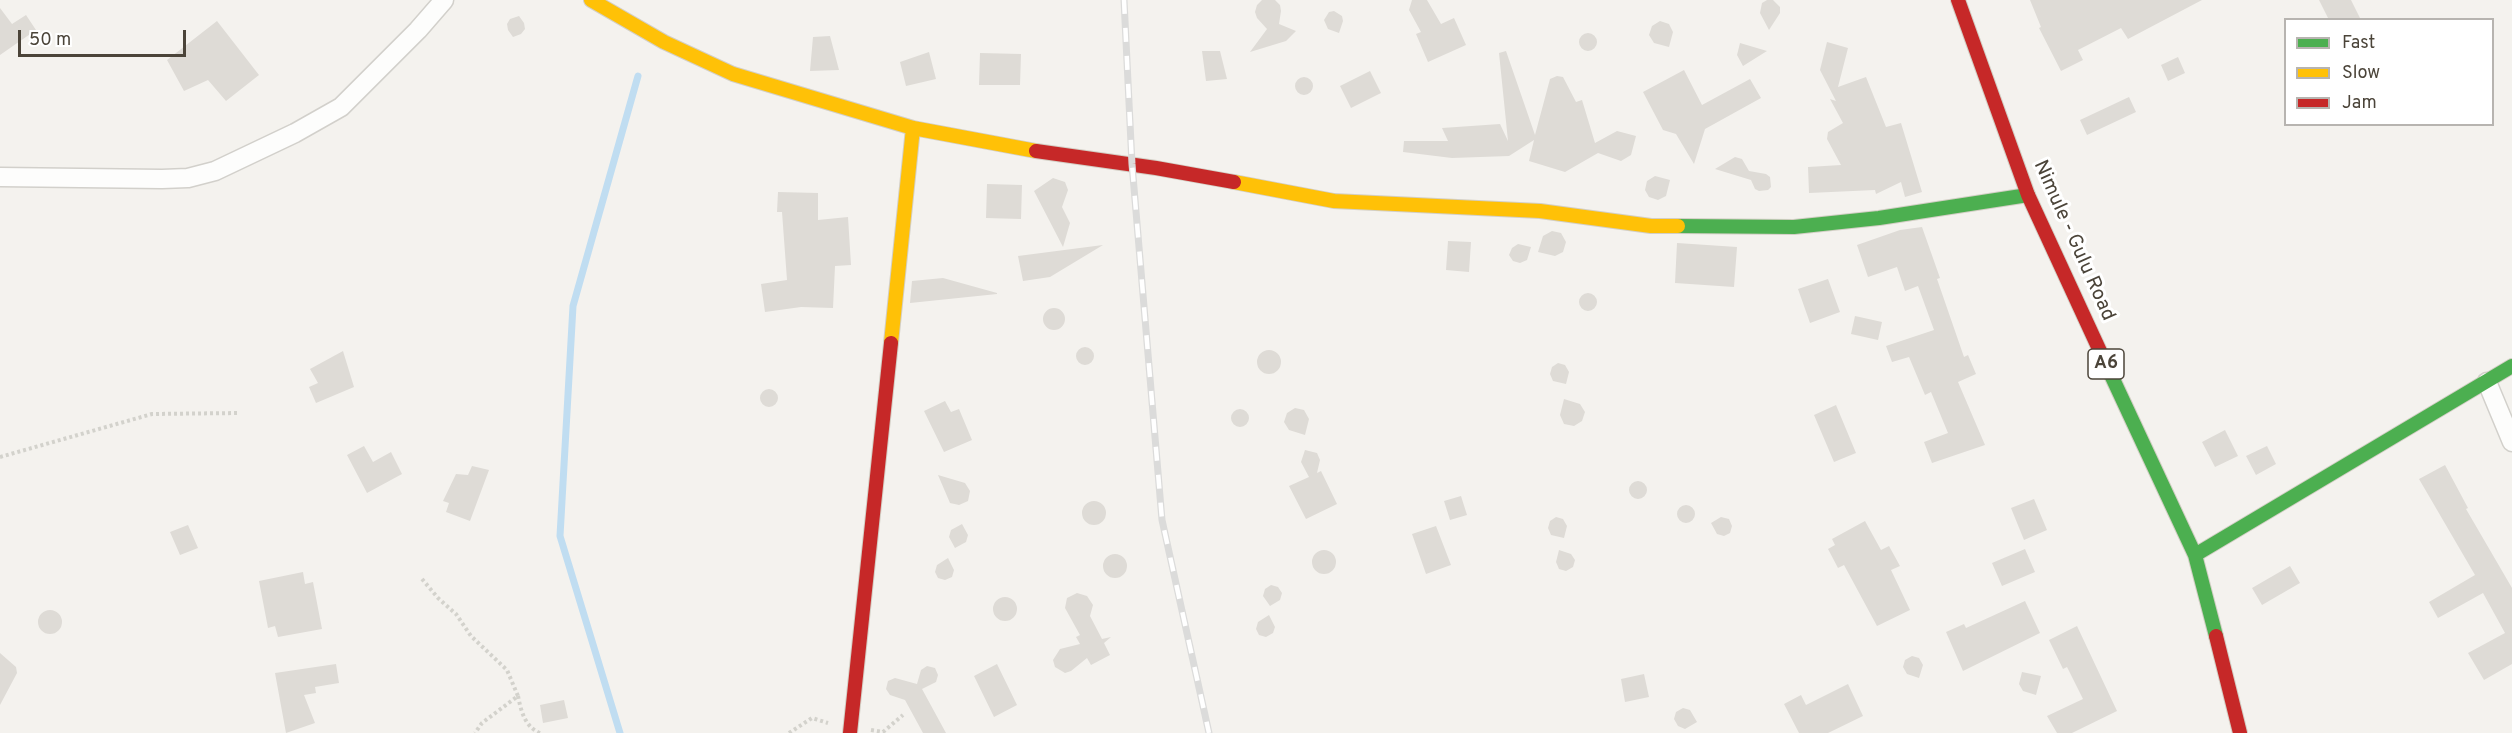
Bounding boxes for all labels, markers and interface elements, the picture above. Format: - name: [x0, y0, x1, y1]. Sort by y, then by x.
- scale bar: [21, 18, 189, 56]
- legend: [2284, 18, 2494, 126]
- text: 50 m: [29, 29, 71, 52]
- text: Fast: [2342, 32, 2375, 55]
- text: Slow: [2342, 62, 2380, 85]
- text: Jam: [2342, 92, 2377, 115]
- street label: Nimule - Gulu Road: [2027, 157, 2119, 325]
- road number: A6: [2088, 349, 2124, 379]

